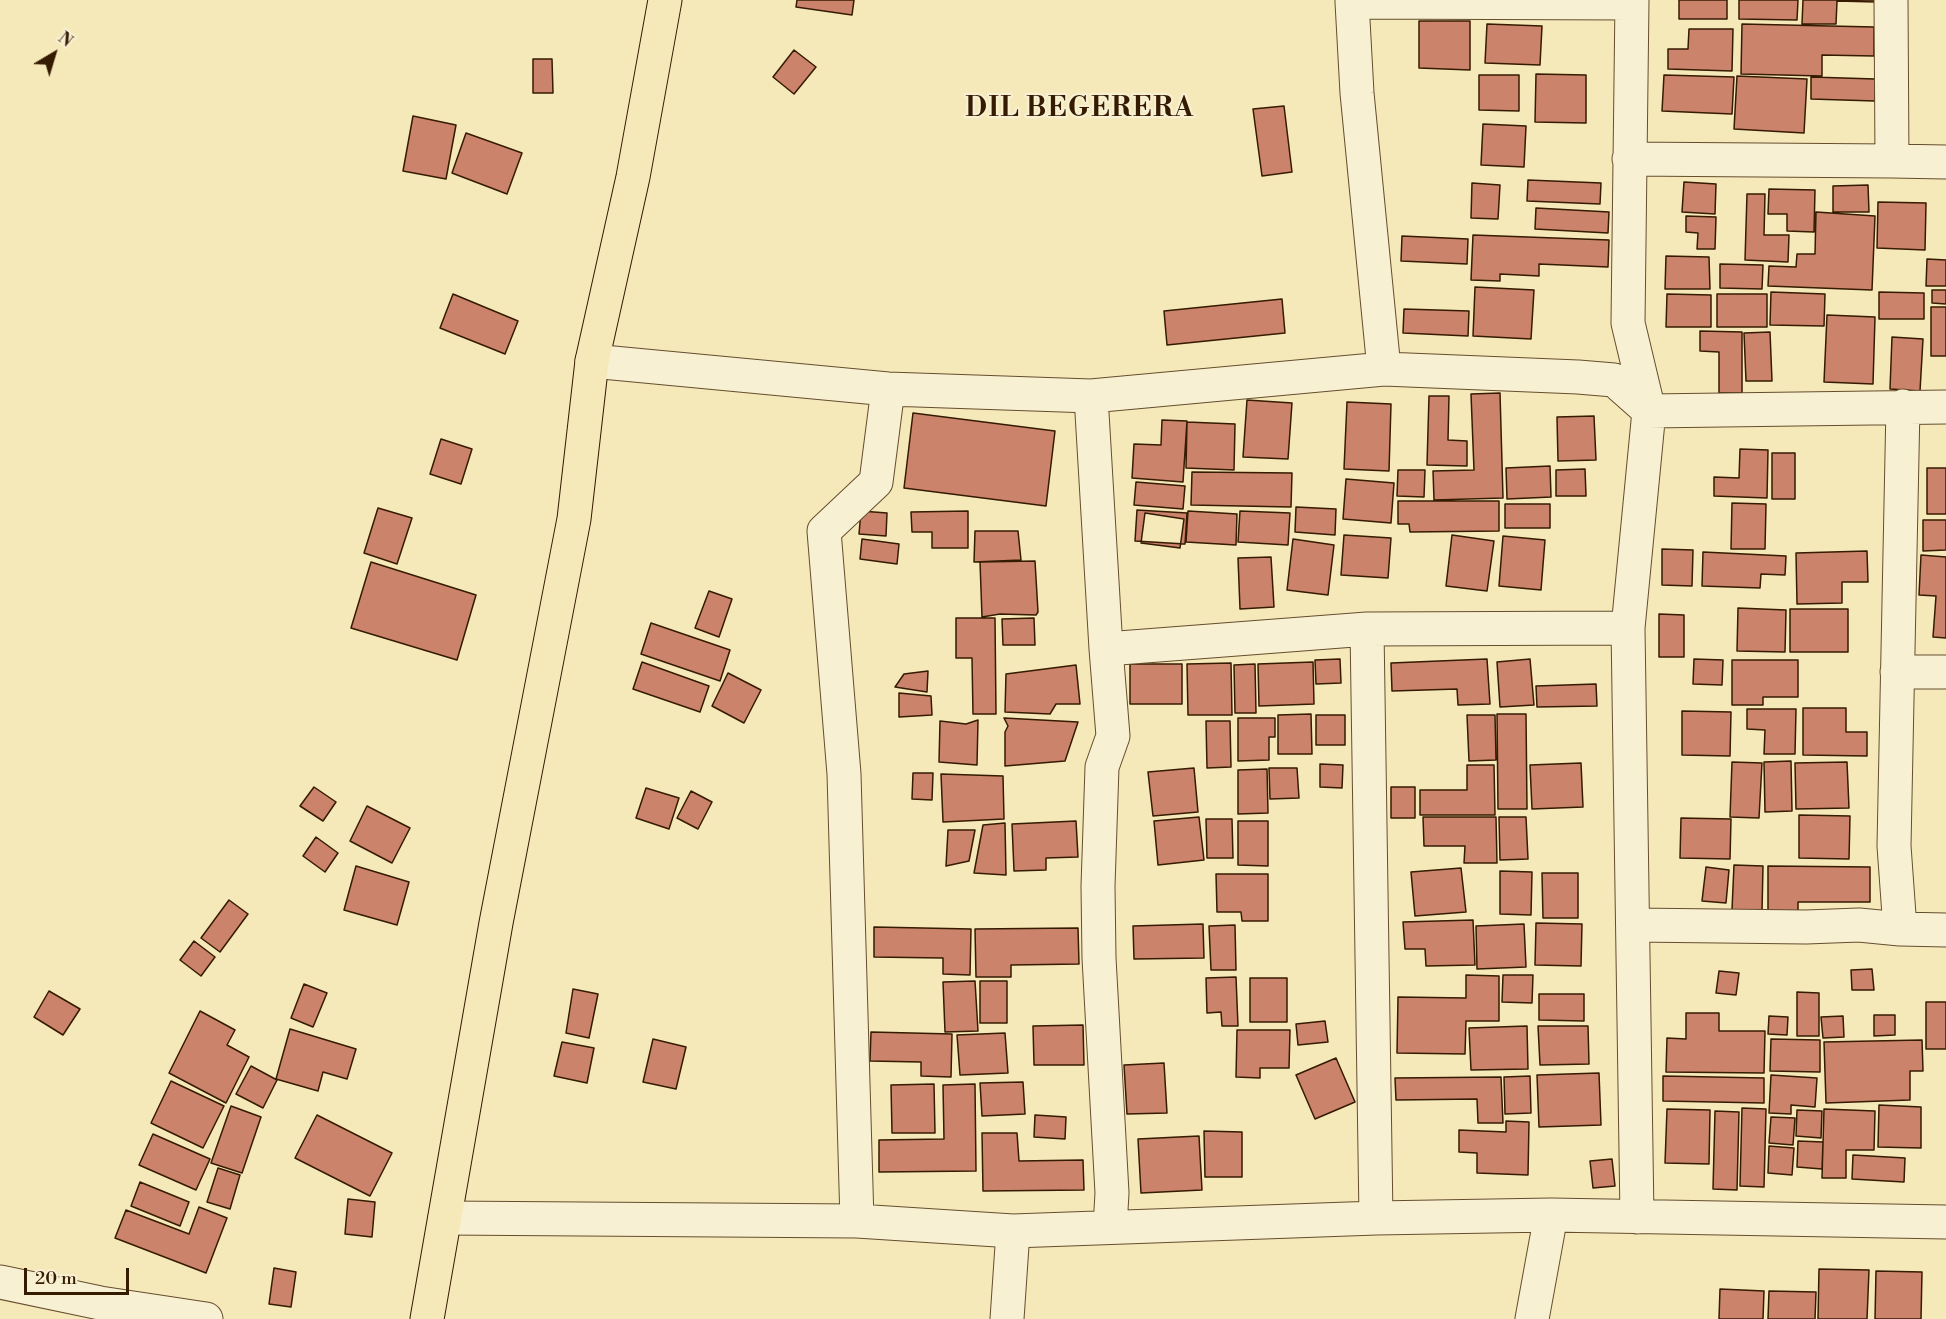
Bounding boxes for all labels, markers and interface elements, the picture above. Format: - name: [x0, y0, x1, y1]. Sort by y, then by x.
- north arrow: [24, 24, 84, 84]
- text: N: [54, 28, 76, 52]
- district label: DIL BEGERERA: [965, 94, 1195, 126]
- scale bar: [27, 1256, 132, 1294]
- text: 20 m: [35, 1267, 77, 1290]

